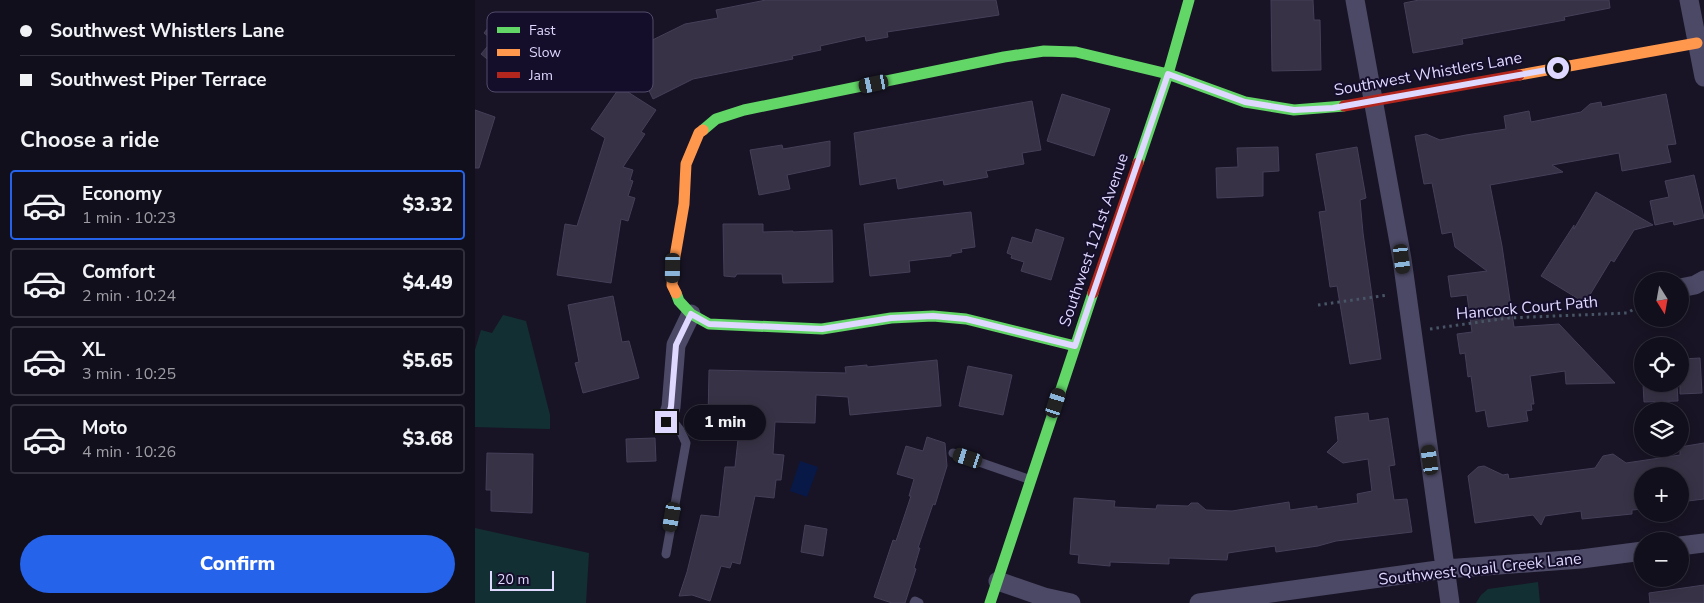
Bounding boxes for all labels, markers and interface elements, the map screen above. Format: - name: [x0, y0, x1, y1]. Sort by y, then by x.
- legend: [487, 12, 653, 92]
- text: Southwest Whistlers Lane: [50, 18, 284, 44]
- text: Fast: [529, 21, 555, 40]
- text: Slow: [529, 43, 561, 62]
- street label: Southwest Whistlers Lane: [1332, 47, 1524, 101]
- route start: [1547, 57, 1569, 79]
- text: Jam: [528, 66, 553, 85]
- text: Southwest Piper Terrace: [50, 67, 267, 93]
- car: [857, 74, 890, 94]
- text: Choose a ride: [20, 125, 159, 155]
- street label: Southwest 121st Avenue: [1054, 150, 1134, 330]
- text: Economy: [82, 181, 162, 207]
- icon: car: [22, 183, 67, 228]
- text: $3.32: [402, 192, 453, 218]
- text: 1 min · 10:23: [82, 207, 176, 229]
- car: [1392, 243, 1411, 275]
- car: [665, 253, 680, 283]
- text: Comfort: [82, 259, 155, 285]
- icon: car: [22, 261, 67, 306]
- text: $4.49: [402, 270, 453, 296]
- north arrow: [1634, 272, 1689, 328]
- map controls: [1634, 272, 1689, 587]
- text: 2 min · 10:24: [82, 285, 176, 307]
- street label: Hancock Court Path: [1455, 291, 1599, 325]
- text: XL: [82, 337, 105, 363]
- button: locate: [1634, 337, 1689, 392]
- icon: car: [22, 339, 67, 384]
- text: $5.65: [402, 348, 453, 374]
- text: 3 min · 10:25: [82, 363, 176, 385]
- car: [1044, 386, 1067, 420]
- button: layers: [1634, 402, 1689, 457]
- callout: 1 min: [683, 404, 766, 440]
- route end: [655, 411, 677, 433]
- text: 1 min: [704, 411, 746, 433]
- text: Moto: [82, 415, 128, 441]
- icon: car: [22, 417, 67, 462]
- text: $3.68: [402, 426, 453, 452]
- text: 4 min · 10:26: [82, 441, 176, 463]
- car: [1420, 444, 1439, 476]
- car: [951, 446, 984, 470]
- button: +: [1634, 467, 1689, 522]
- car: [662, 501, 681, 533]
- button: −: [1634, 532, 1689, 587]
- button: Confirm: [20, 535, 455, 593]
- street label: Southwest Quail Creek Lane: [1377, 547, 1583, 591]
- scale bar: [490, 568, 554, 591]
- text: 20 m: [497, 570, 529, 589]

